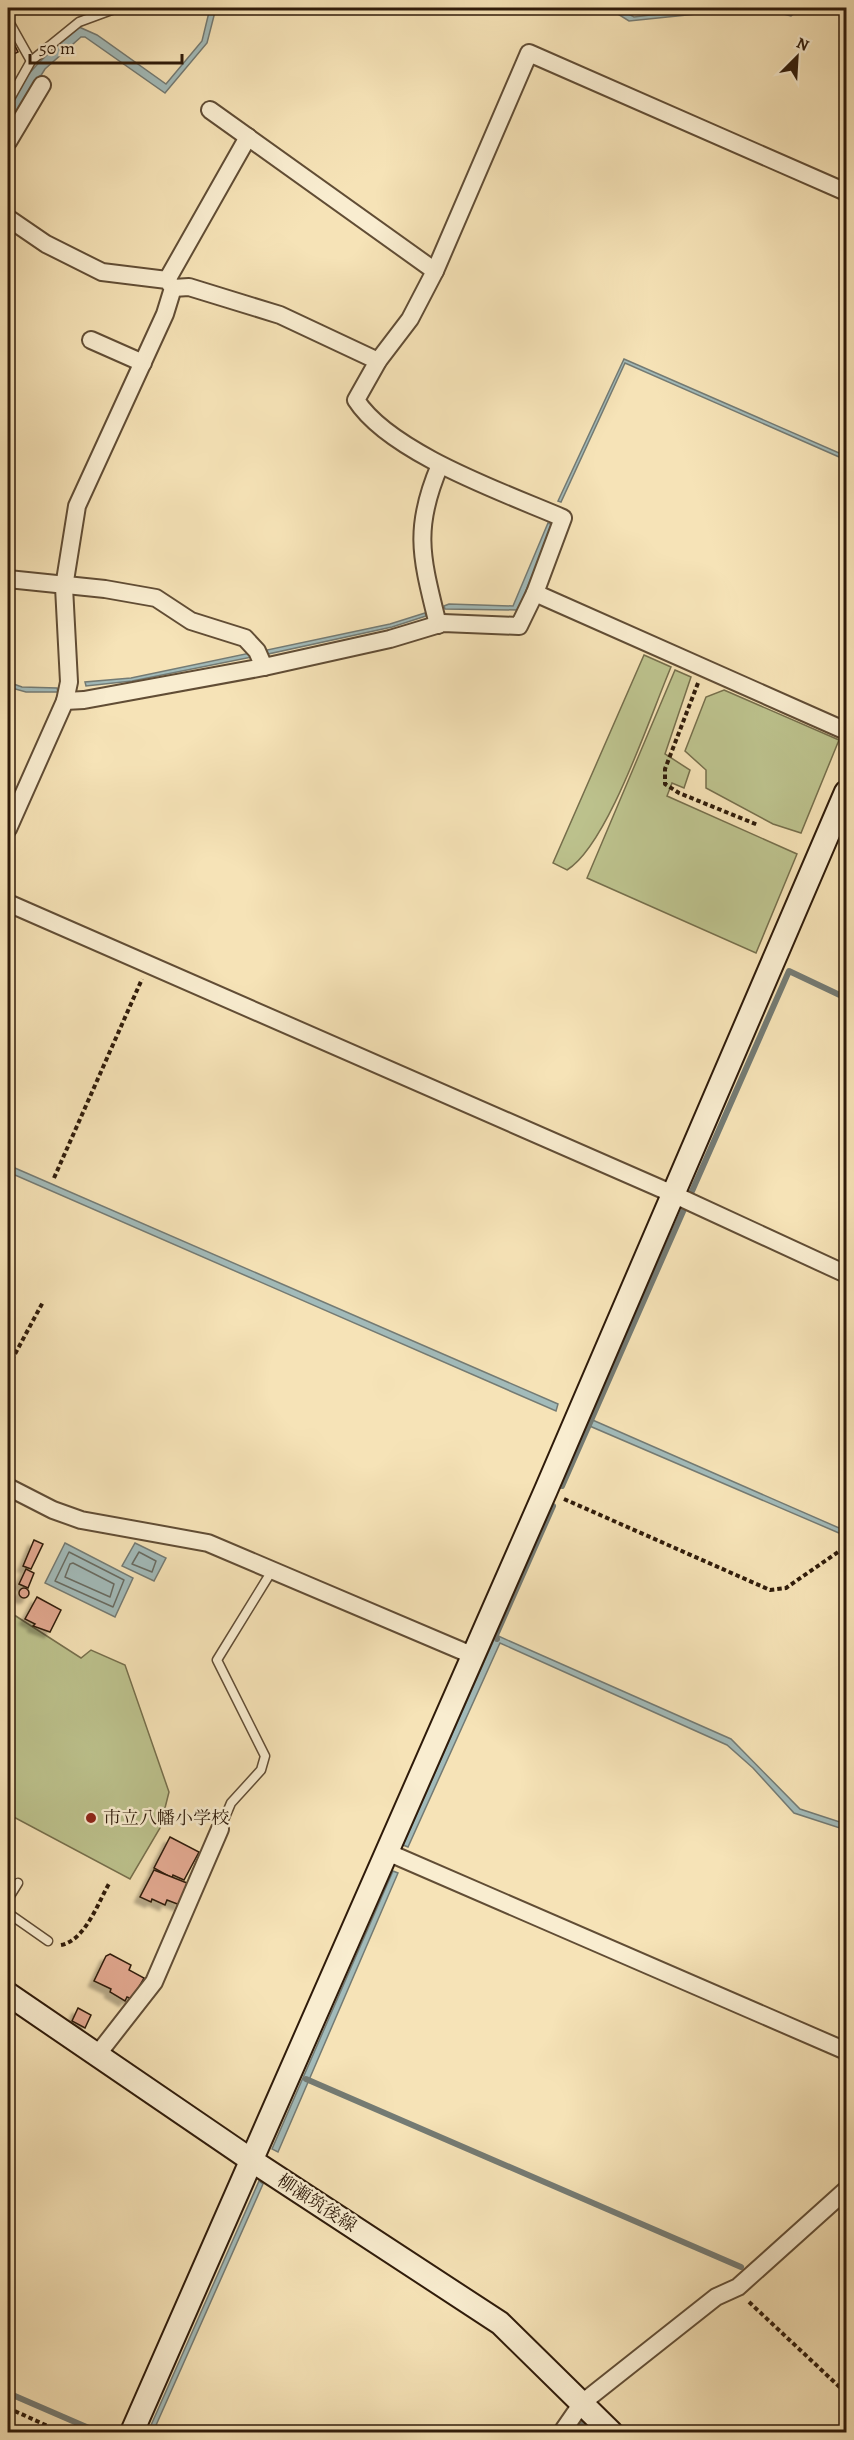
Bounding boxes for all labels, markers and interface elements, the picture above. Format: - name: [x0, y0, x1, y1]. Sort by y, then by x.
- scale bar: [30, 27, 182, 65]
- north arrow: [767, 27, 827, 87]
- text: N: [793, 32, 813, 57]
- text: 50 m: [39, 36, 75, 60]
- place label: 市立八幡小学校: [103, 1806, 229, 1830]
- marker: 市立八幡小学校: [84, 1811, 98, 1825]
- street label: 柳瀬筑後線: [273, 2168, 361, 2238]

